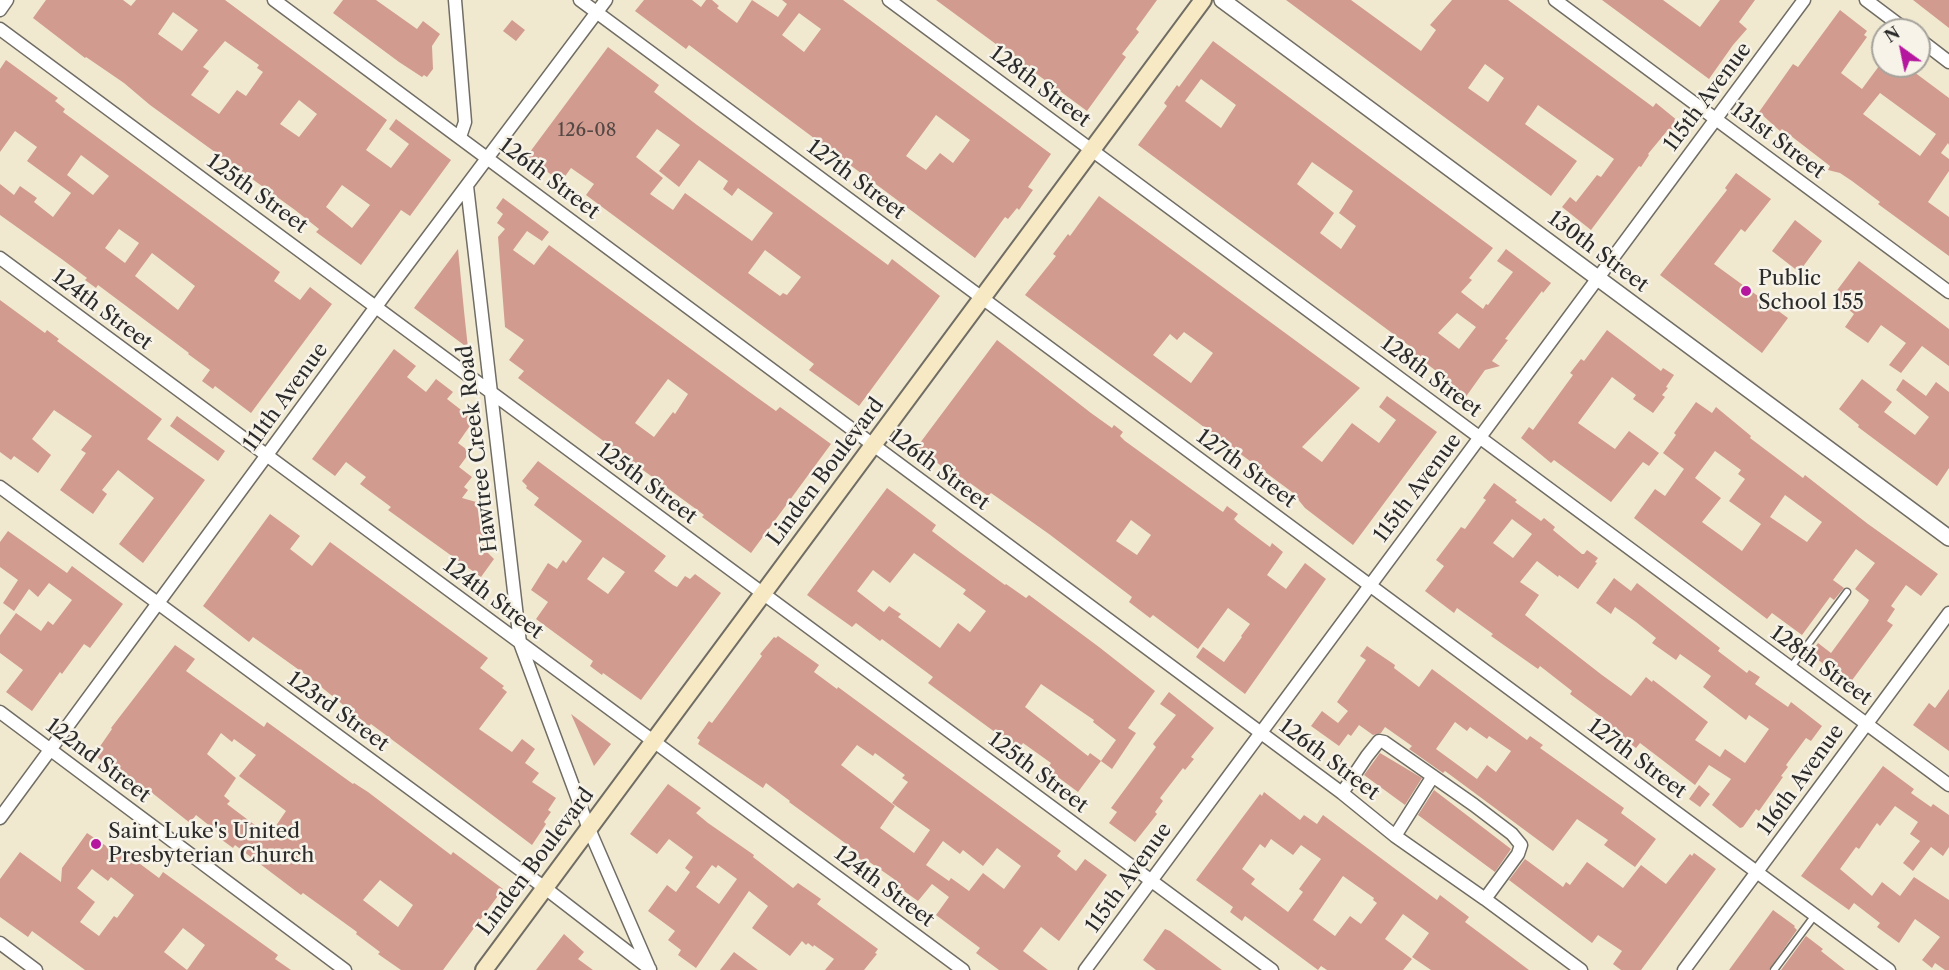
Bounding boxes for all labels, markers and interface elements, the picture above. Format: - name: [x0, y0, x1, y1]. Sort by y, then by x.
- north arrow: [1871, 18, 1931, 78]
- text: N: [1881, 22, 1904, 47]
- street label: 115th Avenue: [1659, 38, 1757, 156]
- street label: 128th Street: [985, 41, 1095, 133]
- street label: 131st Street: [1726, 98, 1830, 184]
- house number: 126-08: [558, 120, 616, 142]
- street label: 126th Street: [494, 133, 604, 225]
- street label: 127th Street: [802, 135, 910, 225]
- street label: 125th Street: [202, 149, 312, 239]
- street label: 130th Street: [1543, 206, 1653, 298]
- street label: 124th Street: [47, 264, 157, 356]
- place label: Public School 155: [1758, 266, 1864, 316]
- marker: Public School 155: [1739, 284, 1753, 298]
- street label: 128th Street: [1376, 331, 1486, 423]
- street label: 111th Avenue: [238, 338, 334, 456]
- street label: Hawtree Creek Road: [453, 344, 503, 554]
- street label: Linden Boulevard: [762, 393, 890, 551]
- street label: 126th Street: [884, 424, 994, 516]
- street label: 127th Street: [1191, 424, 1301, 514]
- street label: 115th Avenue: [1369, 429, 1467, 547]
- street label: 125th Street: [592, 438, 702, 530]
- street label: 124th Street: [438, 553, 548, 645]
- street label: 128th Street: [1765, 621, 1877, 711]
- street label: 123rd Street: [282, 667, 394, 757]
- street label: 122nd Street: [41, 714, 155, 808]
- street label: 126th Street: [1274, 714, 1384, 806]
- street label: 127th Street: [1583, 714, 1691, 804]
- street label: 116th Avenue: [1752, 720, 1850, 840]
- street label: 125th Street: [983, 727, 1093, 819]
- street label: Linden Boulevard: [472, 783, 600, 941]
- street label: 115th Avenue: [1081, 818, 1177, 938]
- place label: Saint Luke's United Presbyterian Church: [108, 819, 314, 869]
- marker: Saint Luke's United Presbyterian Church: [89, 837, 103, 851]
- street label: 124th Street: [829, 841, 939, 933]

